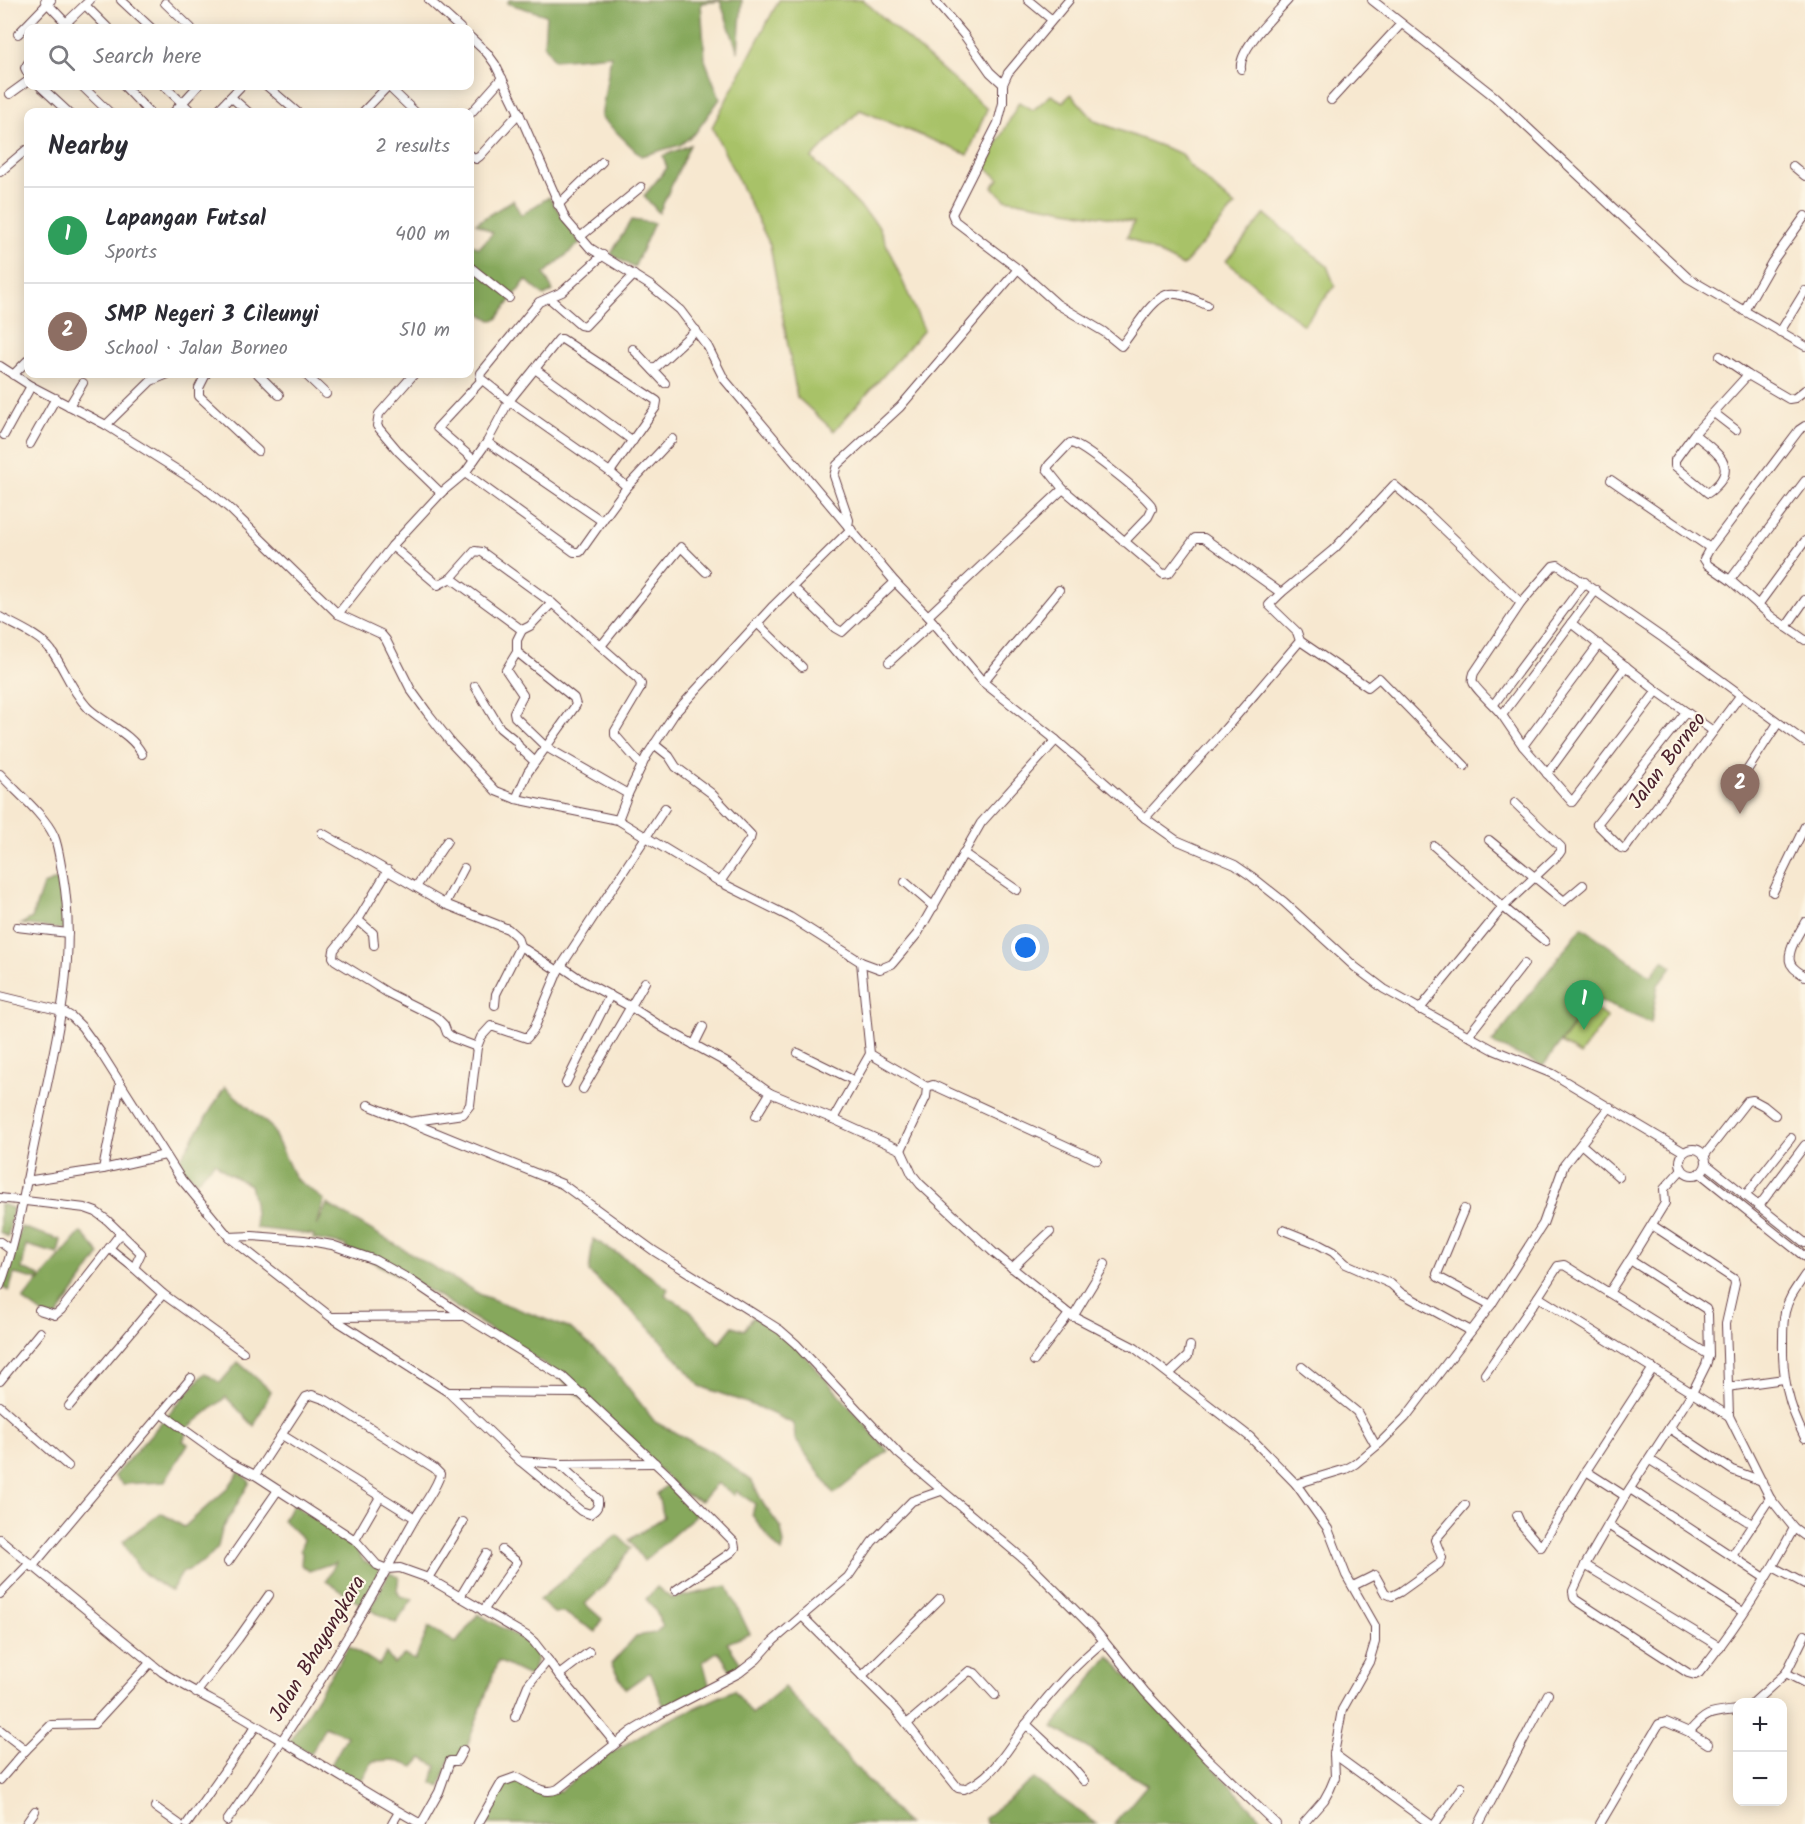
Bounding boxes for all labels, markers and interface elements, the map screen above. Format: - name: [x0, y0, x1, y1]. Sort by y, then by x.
- search box: [24, 24, 474, 90]
- text: Search here: [93, 40, 201, 75]
- icon: search: [45, 41, 78, 74]
- text: Nearby: [48, 126, 128, 168]
- text: 2 results: [375, 131, 450, 163]
- text: Lapangan Futsal: [105, 202, 266, 237]
- text: 1: [64, 219, 71, 251]
- text: 400 m: [395, 219, 450, 251]
- text: Sports: [105, 237, 157, 269]
- text: SMP Negeri 3 Cileunyi: [105, 298, 319, 333]
- text: 2: [62, 315, 73, 347]
- text: 510 m: [399, 315, 450, 347]
- text: School · Jalan Borneo: [105, 333, 288, 365]
- street label: Jalan Borneo: [1620, 705, 1716, 817]
- pin: 2: [1720, 764, 1760, 814]
- your location: [1011, 933, 1040, 962]
- pin: 1: [1564, 980, 1604, 1030]
- street label: Jalan Bhayangkara: [261, 1569, 375, 1729]
- map controls: [1733, 1698, 1787, 1806]
- button: +: [1733, 1698, 1787, 1752]
- button: −: [1733, 1752, 1787, 1806]

